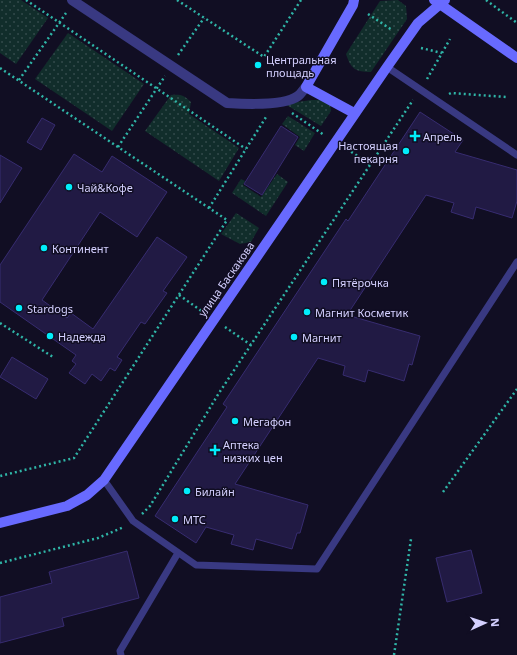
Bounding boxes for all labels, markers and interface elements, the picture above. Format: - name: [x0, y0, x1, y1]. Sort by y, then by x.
- place label: Центральная площадь: [266, 52, 337, 80]
- marker: Центральная площадь: [253, 60, 263, 70]
- place label: Апрель: [423, 129, 462, 144]
- marker: Апрель: [410, 131, 420, 141]
- place label: Настоящая пекарня: [338, 138, 398, 166]
- marker: Настоящая пекарня: [401, 146, 411, 156]
- place label: Чай&Кофе: [77, 180, 133, 195]
- marker: Чай&Кофе: [64, 182, 74, 192]
- street label: улица Баскакова: [194, 238, 258, 320]
- place label: Континент: [52, 241, 109, 256]
- marker: Континент: [39, 243, 49, 253]
- place label: Пятёрочка: [332, 275, 389, 290]
- marker: Пятёрочка: [319, 277, 329, 287]
- place label: Stardogs: [27, 301, 73, 316]
- marker: Stardogs: [14, 303, 24, 313]
- place label: Магнит Косметик: [315, 305, 408, 320]
- marker: Магнит Косметик: [302, 307, 312, 317]
- place label: Надежда: [58, 329, 106, 344]
- place label: Магнит: [302, 330, 342, 345]
- marker: Надежда: [45, 331, 55, 341]
- marker: Магнит: [289, 332, 299, 342]
- place label: Мегафон: [243, 414, 291, 429]
- marker: Мегафон: [230, 416, 240, 426]
- place label: Аптека низких цен: [223, 437, 283, 465]
- marker: Аптека низких цен: [210, 445, 220, 455]
- place label: Билайн: [195, 484, 235, 499]
- marker: Билайн: [182, 486, 192, 496]
- place label: МТС: [183, 512, 206, 527]
- marker: МТС: [170, 514, 180, 524]
- north arrow: [465, 603, 505, 643]
- text: N: [488, 618, 503, 627]

